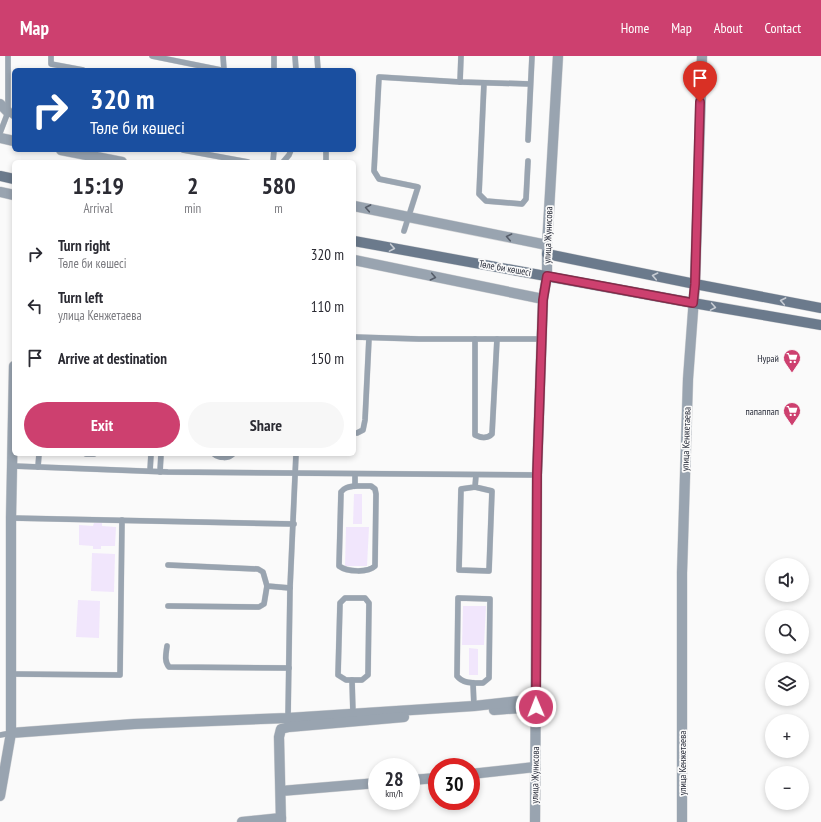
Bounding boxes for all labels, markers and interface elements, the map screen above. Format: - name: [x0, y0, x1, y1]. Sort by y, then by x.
- text: Map: [20, 16, 49, 40]
- text: Home: [621, 19, 649, 37]
- text: Map: [671, 19, 692, 37]
- text: About: [714, 19, 743, 37]
- text: Contact: [765, 19, 801, 37]
- pin: [683, 61, 717, 102]
- icon: arrive: [689, 67, 711, 89]
- text: 320 m: [90, 80, 154, 117]
- icon: right: [24, 84, 76, 136]
- text: Төле би көшесі: [90, 116, 185, 139]
- text: 15:19: [72, 170, 124, 201]
- text: 2: [187, 170, 198, 201]
- text: 580: [261, 170, 296, 201]
- text: Arrival: [83, 200, 113, 217]
- text: min: [184, 200, 201, 217]
- text: m: [274, 200, 283, 217]
- one-way arrow: [365, 205, 371, 213]
- street label: улица Жунисова: [541, 206, 555, 264]
- one-way arrow: [506, 233, 512, 241]
- text: Turn right: [58, 236, 110, 255]
- icon: right: [24, 243, 46, 265]
- one-way arrow: [389, 243, 395, 251]
- text: 320 m: [311, 245, 344, 264]
- text: Төле би көшесі: [58, 255, 127, 272]
- street label: Төле би көшесі: [478, 257, 532, 279]
- one-way arrow: [430, 272, 436, 280]
- one-way arrow: [652, 272, 658, 281]
- text: Turn left: [58, 288, 103, 307]
- icon: left: [24, 295, 46, 317]
- text: 110 m: [311, 297, 344, 316]
- one-way arrow: [780, 297, 786, 305]
- one-way arrow: [710, 302, 716, 310]
- text: улица Кенжетаева: [58, 307, 142, 324]
- icon: arrive: [24, 347, 46, 369]
- supermarket icon: Нурай: [782, 348, 802, 373]
- text: Arrive at destination: [58, 349, 167, 368]
- text: 150 m: [311, 349, 344, 368]
- place label: Нурай: [757, 352, 779, 365]
- supermarket icon: папаппап: [782, 401, 802, 426]
- button: Exit: [24, 402, 180, 448]
- button: Share: [188, 402, 344, 448]
- place label: папаппап: [745, 405, 779, 418]
- street label: улица Кенжетаева: [678, 407, 694, 471]
- map controls: [765, 558, 809, 810]
- button: sound: [765, 558, 809, 602]
- button: search: [765, 610, 809, 654]
- button: layers: [765, 662, 809, 706]
- position arrow: [515, 686, 557, 728]
- button: +: [765, 714, 809, 758]
- street label: улица Кенжетаева: [676, 731, 689, 795]
- street label: улица Жунисова: [528, 746, 542, 804]
- speed limit sign: 30: [428, 758, 480, 810]
- text: 28: [384, 766, 404, 792]
- button: −: [765, 766, 809, 810]
- text: km/h: [385, 787, 403, 800]

